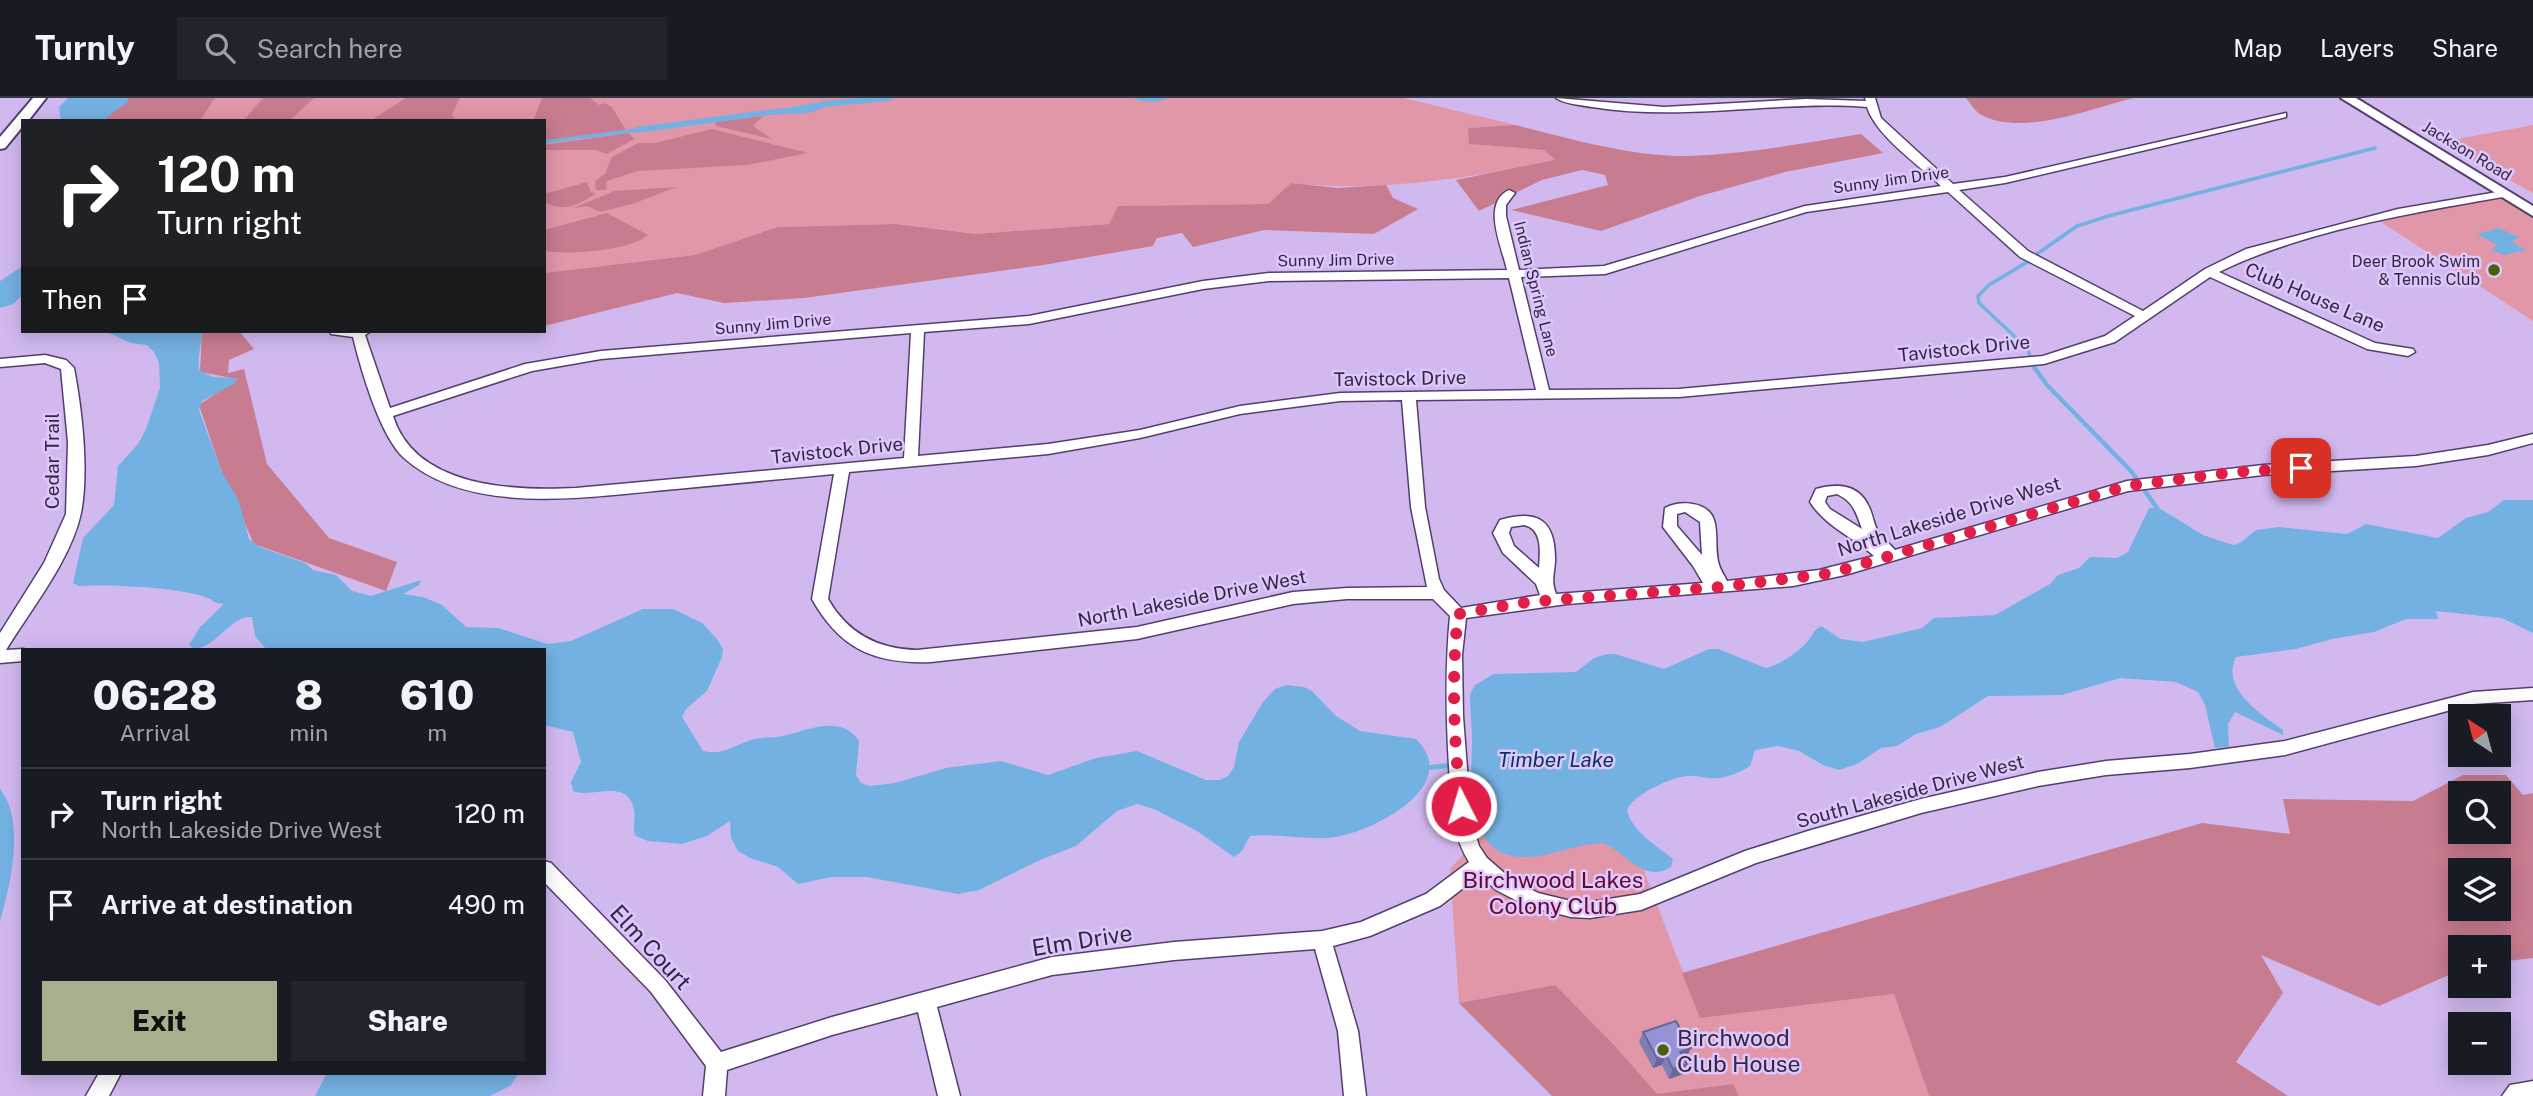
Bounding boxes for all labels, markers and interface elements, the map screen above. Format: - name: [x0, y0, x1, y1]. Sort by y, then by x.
- search box: [177, 17, 667, 80]
- text: Turnly: [35, 29, 135, 67]
- icon: search: [201, 29, 239, 67]
- text: Search here: [257, 33, 403, 64]
- text: Map: [2233, 34, 2282, 62]
- text: Layers: [2320, 34, 2394, 62]
- text: Share: [2432, 34, 2498, 62]
- street label: Jackson Road: [2419, 117, 2515, 185]
- text: 120 m: [157, 145, 296, 203]
- icon: right: [42, 147, 133, 238]
- street label: Sunny Jim Drive: [1832, 162, 1950, 198]
- text: Turn right: [157, 204, 302, 241]
- street label: Indian Spring Lane: [1510, 219, 1562, 359]
- street label: Sunny Jim Drive: [1277, 249, 1395, 271]
- place label: Deer Brook Swim & Tennis Club: [2352, 252, 2480, 289]
- street label: Club House Lane: [2242, 258, 2388, 336]
- marker: Deer Brook Swim & Tennis Club: [2486, 262, 2502, 278]
- icon: arrive: [116, 280, 154, 318]
- text: Then: [42, 284, 102, 315]
- street label: Sunny Jim Drive: [714, 309, 832, 339]
- street label: Tavistock Drive: [1897, 330, 2031, 366]
- street label: Tavistock Drive: [1333, 366, 1467, 390]
- street label: Cedar Trail: [41, 413, 63, 509]
- street label: Tavistock Drive: [770, 432, 904, 468]
- pin: [2271, 438, 2331, 498]
- icon: arrive: [2282, 449, 2320, 487]
- street label: North Lakeside Drive West: [1835, 472, 2063, 560]
- street label: North Lakeside Drive West: [1076, 565, 1308, 631]
- text: 06:28: [93, 670, 218, 719]
- text: 8: [294, 670, 323, 719]
- text: 610: [400, 670, 474, 719]
- north arrow: [2448, 704, 2511, 766]
- map controls: [2448, 704, 2511, 1075]
- text: Arrival: [120, 719, 191, 746]
- text: min: [289, 719, 328, 746]
- text: m: [427, 719, 447, 746]
- water label: Timber Lake: [1498, 747, 1614, 772]
- street label: South Lakeside Drive West: [1794, 750, 2026, 832]
- position arrow: [1424, 769, 1498, 843]
- button: search: [2448, 781, 2511, 844]
- text: Turn right: [101, 785, 223, 816]
- icon: right: [42, 795, 80, 833]
- text: 120 m: [454, 798, 525, 829]
- text: North Lakeside Drive West: [101, 816, 382, 843]
- button: layers: [2448, 858, 2511, 921]
- park label: Birchwood Lakes Colony Club: [1463, 866, 1643, 919]
- icon: arrive: [42, 886, 80, 924]
- text: Arrive at destination: [101, 889, 353, 920]
- text: 490 m: [448, 889, 525, 920]
- street label: Elm Court: [605, 899, 697, 995]
- street label: Elm Drive: [1030, 919, 1134, 961]
- button: +: [2448, 935, 2511, 998]
- button: Exit: [42, 981, 277, 1061]
- button: Share: [291, 981, 525, 1061]
- button: −: [2448, 1012, 2511, 1075]
- place label: Birchwood Club House: [1677, 1024, 1801, 1077]
- marker: Birchwood Club House: [1655, 1042, 1671, 1058]

